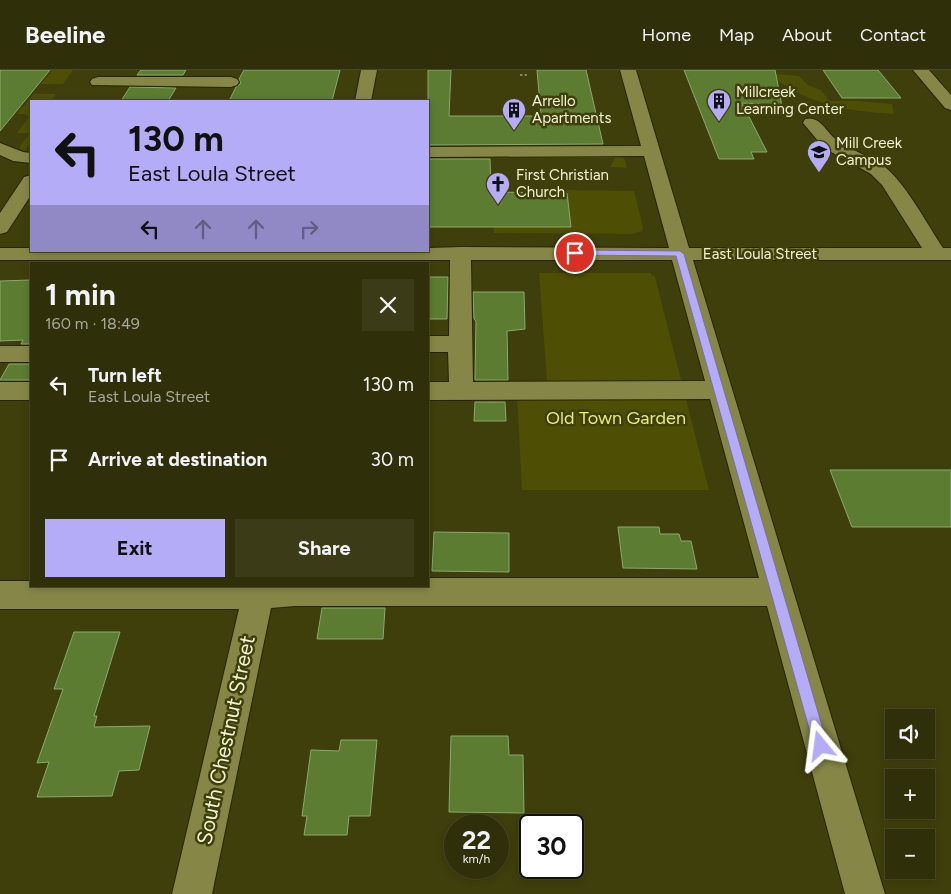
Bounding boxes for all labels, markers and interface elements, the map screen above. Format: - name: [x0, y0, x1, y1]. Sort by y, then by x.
- text: Beeline: [25, 20, 105, 49]
- text: Home: [642, 24, 691, 46]
- text: Map: [719, 24, 754, 46]
- text: About: [782, 24, 832, 46]
- text: Contact: [860, 24, 926, 46]
- place label: Millcreek Learning Center: [736, 83, 844, 118]
- building icon: Millcreek Learning Center: [706, 88, 732, 122]
- place label: Arrello Apartments: [532, 92, 611, 127]
- building icon: Arrello Apartments: [501, 97, 527, 131]
- text: 130 m: [128, 118, 224, 160]
- icon: left: [45, 120, 110, 185]
- place label: Mill Creek Campus: [836, 134, 903, 169]
- school or university icon: Mill Creek Campus: [806, 139, 832, 173]
- text: East Loula Street: [128, 160, 296, 187]
- place label: First Christian Church: [516, 166, 609, 201]
- church icon: First Christian Church: [485, 171, 511, 205]
- icon: left: [136, 215, 164, 243]
- icon: ahead: [189, 215, 217, 243]
- icon: ahead: [242, 215, 270, 243]
- icon: right: [295, 215, 323, 243]
- pin: [554, 232, 596, 274]
- icon: arrive: [561, 239, 589, 267]
- street label: East Loula Street: [703, 245, 818, 263]
- text: 1 min: [45, 276, 116, 313]
- button: close: [362, 279, 414, 331]
- text: 160 m · 18:49: [45, 314, 140, 333]
- text: Turn left: [88, 364, 162, 387]
- icon: left: [45, 371, 73, 399]
- text: 130 m: [363, 373, 414, 396]
- text: East Loula Street: [88, 387, 210, 406]
- park label: Old Town Garden: [546, 407, 686, 429]
- icon: arrive: [45, 446, 73, 474]
- text: Arrive at destination: [88, 448, 267, 471]
- text: 30 m: [371, 448, 414, 471]
- button: Exit: [45, 519, 225, 577]
- button: Share: [235, 519, 414, 577]
- street label: South Chestnut Street: [191, 633, 260, 847]
- map controls: [885, 709, 935, 879]
- button: sound: [885, 709, 935, 759]
- position arrow: [794, 719, 846, 771]
- button: +: [885, 769, 935, 819]
- speed limit sign: 30: [519, 814, 584, 879]
- text: 22: [462, 825, 491, 855]
- button: −: [885, 829, 935, 879]
- text: km/h: [463, 852, 490, 866]

